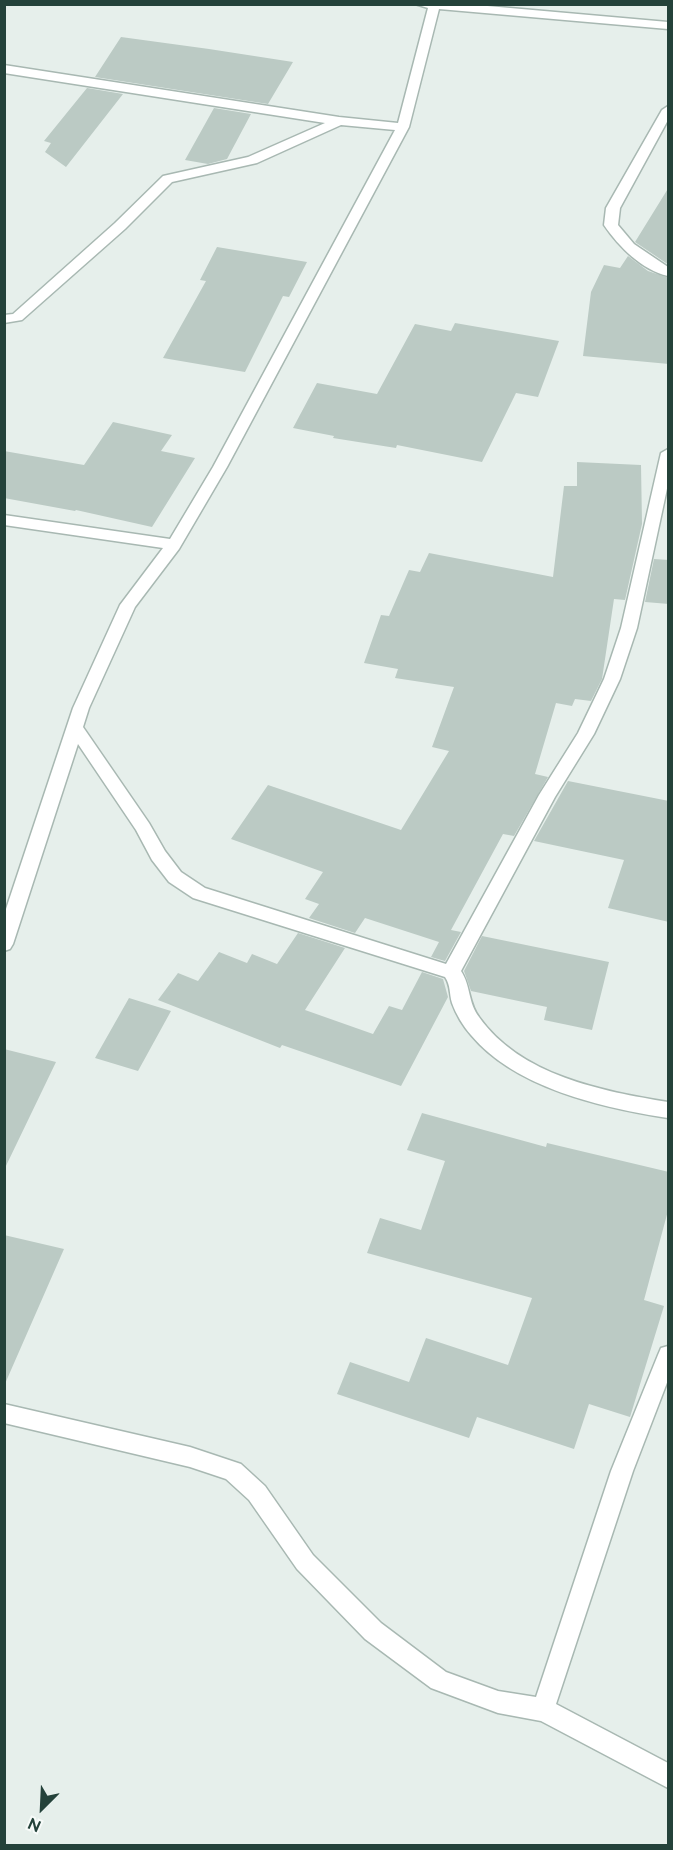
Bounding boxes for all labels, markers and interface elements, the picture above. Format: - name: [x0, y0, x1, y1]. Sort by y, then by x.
- north arrow: [12, 1778, 72, 1838]
- text: N: [25, 1814, 44, 1836]

